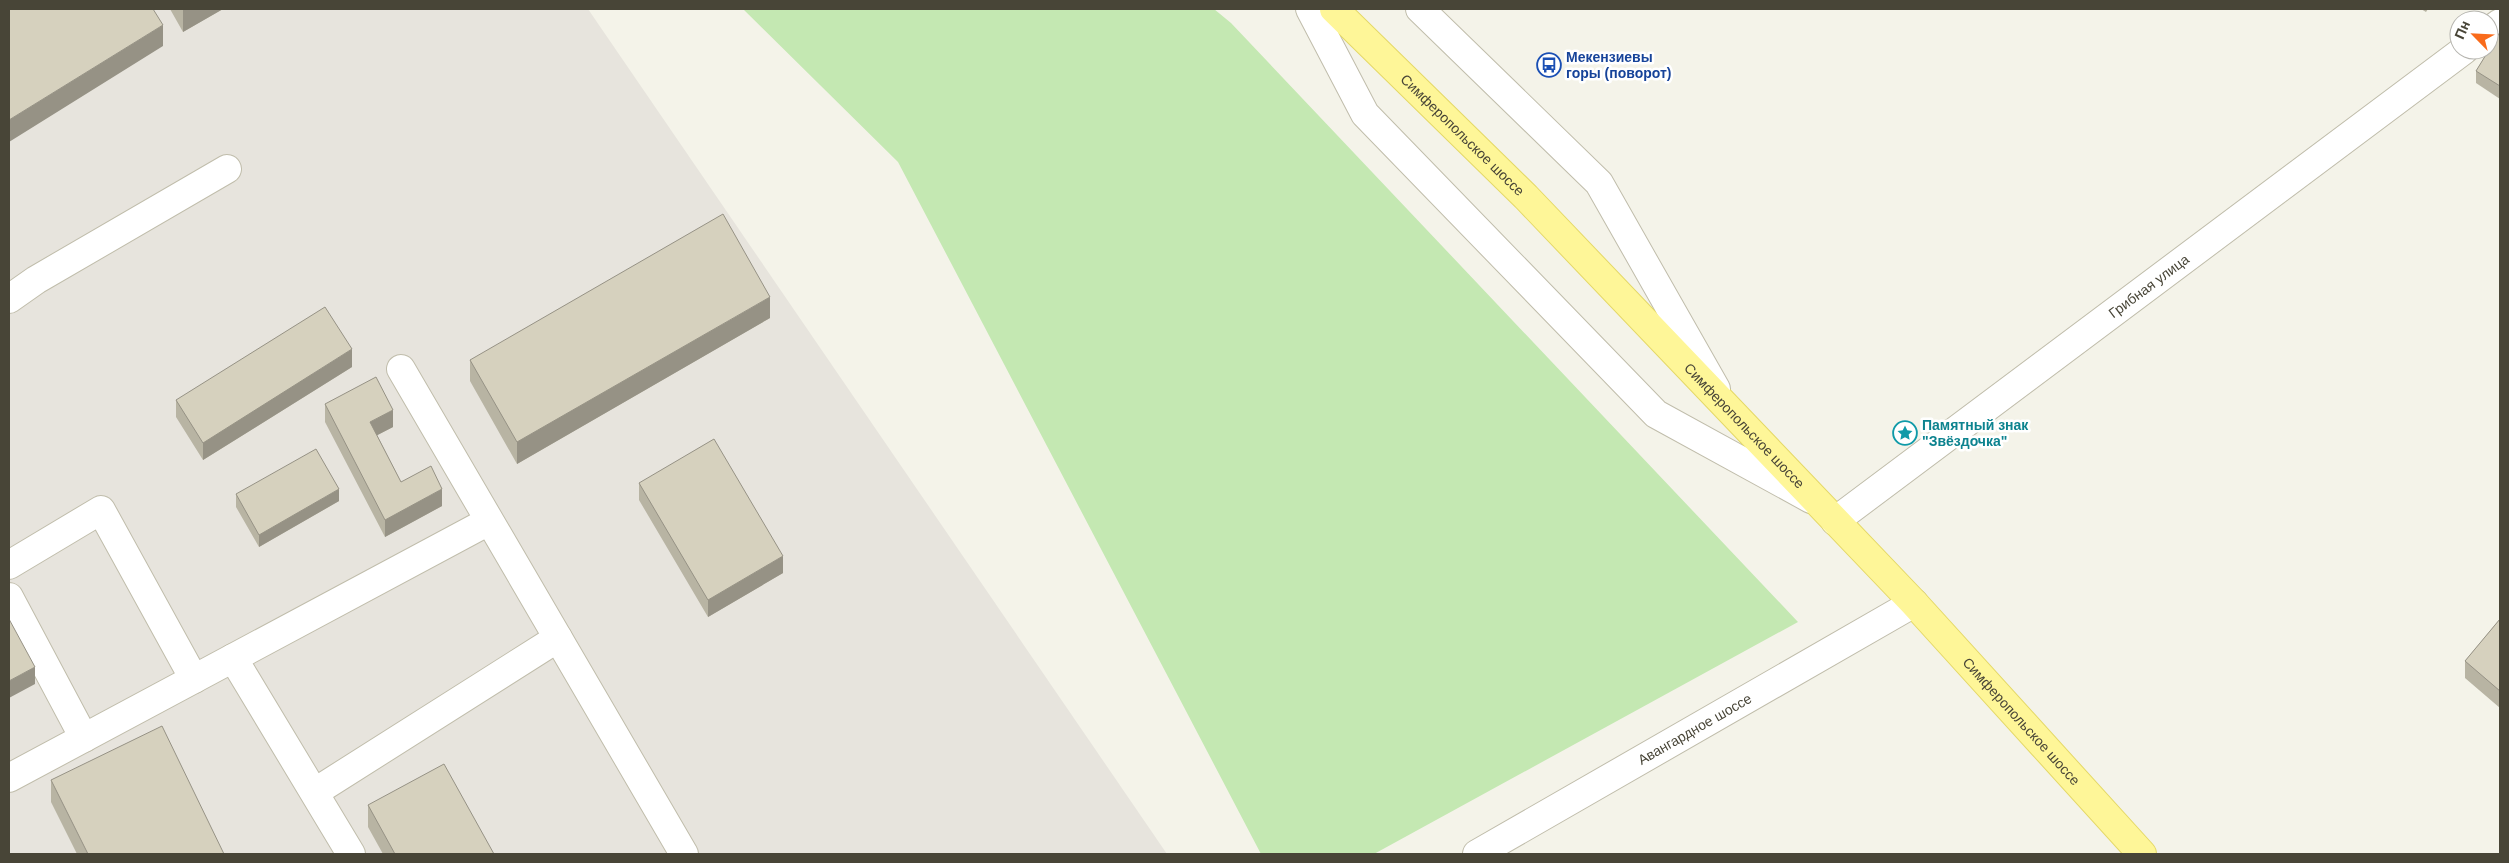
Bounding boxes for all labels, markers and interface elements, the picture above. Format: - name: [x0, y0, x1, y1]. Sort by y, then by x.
- north arrow: [2449, 10, 2499, 60]
- text: Пн: [2451, 18, 2473, 41]
- place label: Мекензиевы горы (поворот): [1566, 49, 1672, 81]
- bus stop icon: Мекензиевы горы (поворот): [1536, 52, 1562, 78]
- street label: Симферопольское шоссе: [1397, 71, 1528, 199]
- street label: Грибная улица: [2106, 251, 2192, 321]
- street label: Симферопольское шоссе: [1681, 360, 1808, 492]
- place label: Памятный знак "Звёздочка": [1922, 417, 2029, 449]
- place icon: Памятный знак "Звёздочка": [1892, 420, 1918, 446]
- street label: Симферопольское шоссе: [1959, 654, 2083, 788]
- street label: Авангардное шоссе: [1635, 690, 1755, 768]

